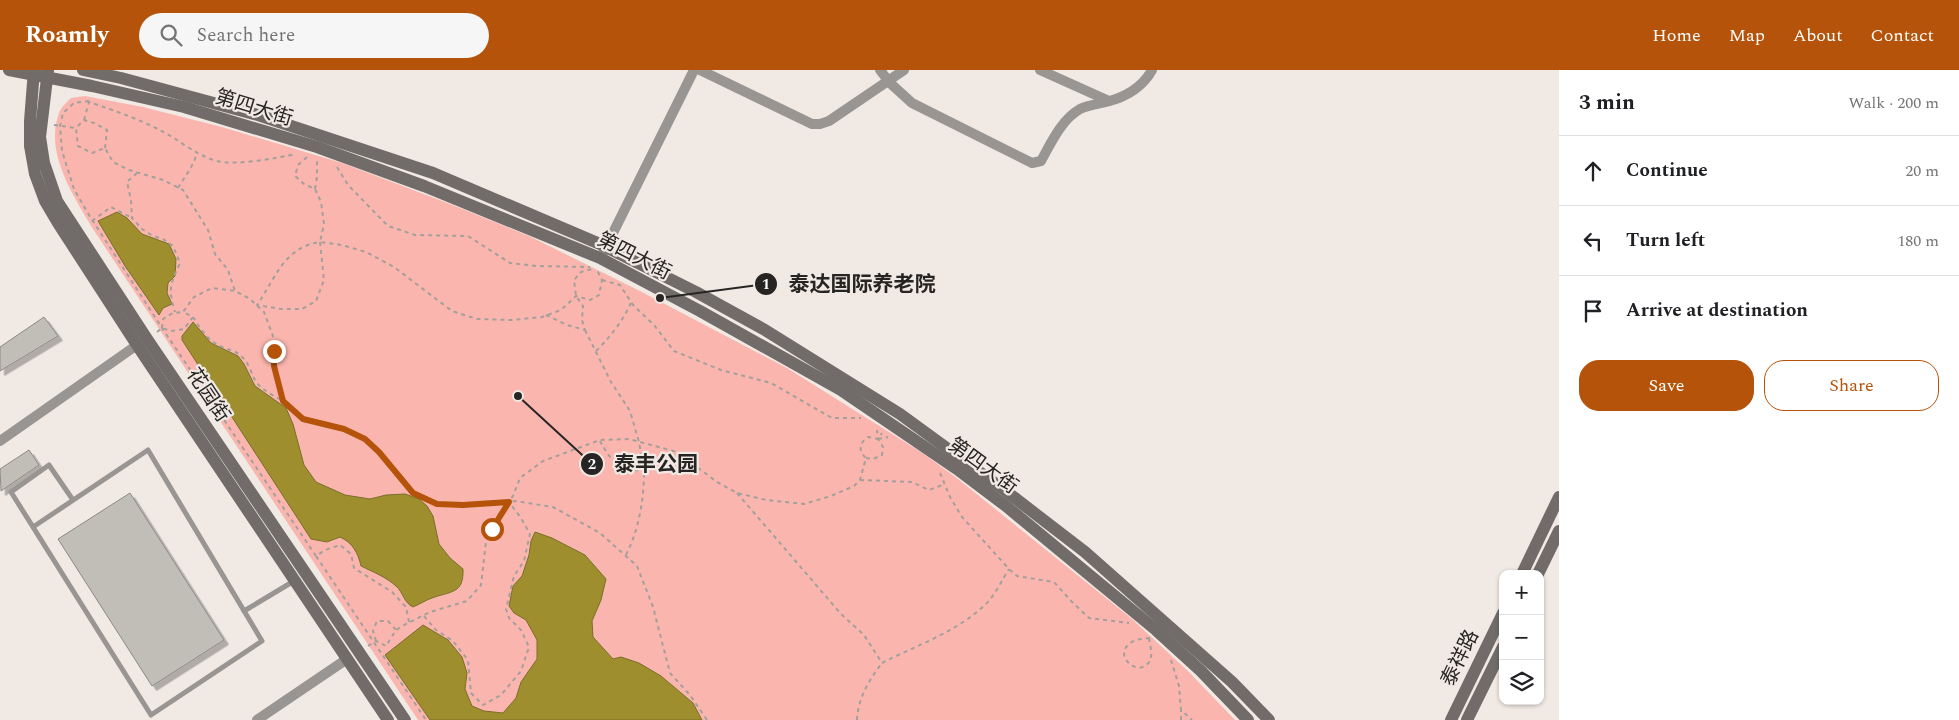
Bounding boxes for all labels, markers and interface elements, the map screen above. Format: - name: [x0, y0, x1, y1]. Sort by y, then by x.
- search box: [139, 13, 489, 58]
- text: Roamly: [25, 17, 109, 53]
- icon: search: [157, 21, 185, 49]
- text: Search here: [197, 21, 295, 50]
- text: Home: [1652, 22, 1701, 49]
- text: Map: [1729, 22, 1765, 49]
- text: About: [1793, 22, 1843, 49]
- text: Contact: [1871, 22, 1934, 49]
- street label: 第四大街: [211, 82, 297, 134]
- text: 3 min: [1579, 87, 1635, 119]
- text: Walk · 200 m: [1848, 91, 1939, 115]
- text: Continue: [1626, 156, 1708, 185]
- icon: ahead: [1579, 157, 1607, 185]
- text: 20 m: [1905, 159, 1939, 183]
- street label: 第四大街: [592, 224, 676, 288]
- text: Turn left: [1626, 226, 1705, 255]
- icon: left: [1579, 227, 1607, 255]
- text: 180 m: [1897, 229, 1939, 253]
- callout: 泰达国际养老院: [754, 266, 946, 302]
- text: 泰达国际养老院: [789, 269, 936, 301]
- text: 1: [762, 273, 770, 296]
- text: Arrive at destination: [1626, 296, 1808, 325]
- icon: arrive: [1579, 297, 1607, 325]
- route end: [263, 340, 286, 363]
- button: Save: [1579, 360, 1754, 411]
- button: Share: [1764, 360, 1939, 411]
- street label: 花园街: [179, 362, 237, 428]
- street label: 第四大街: [942, 430, 1024, 502]
- callout: 泰丰公园: [579, 446, 708, 482]
- text: 泰丰公园: [614, 449, 698, 481]
- text: 2: [588, 453, 596, 476]
- route start: [481, 518, 504, 541]
- map controls: [1499, 570, 1544, 705]
- button: +: [1499, 570, 1544, 615]
- button: −: [1499, 615, 1544, 660]
- street label: 泰祥路: [1433, 624, 1487, 692]
- button: layers: [1499, 660, 1544, 705]

